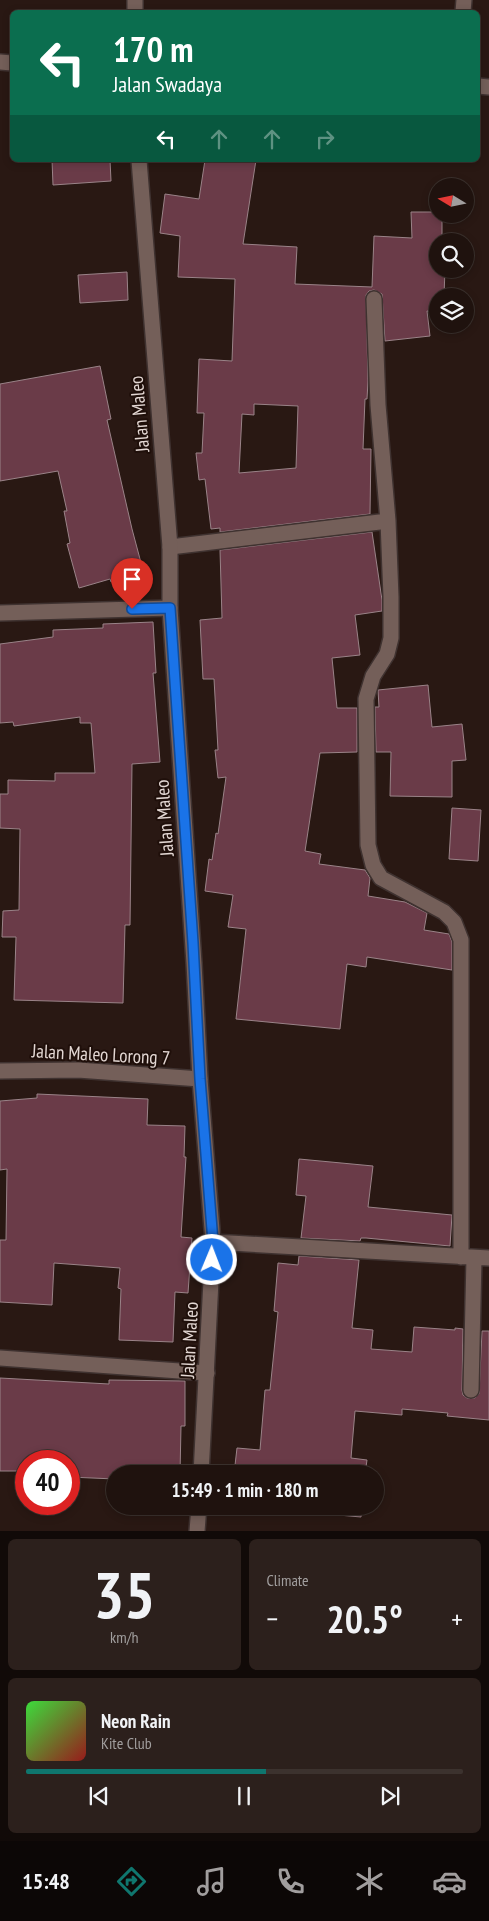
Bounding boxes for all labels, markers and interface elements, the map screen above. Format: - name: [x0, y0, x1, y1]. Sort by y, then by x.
- text: 170 m: [113, 26, 194, 72]
- icon: left: [30, 30, 95, 95]
- text: Jalan Swadaya: [113, 70, 222, 98]
- icon: left: [152, 125, 180, 153]
- icon: ahead: [205, 125, 233, 153]
- icon: ahead: [258, 125, 286, 153]
- icon: right: [311, 125, 339, 153]
- north arrow: [429, 178, 474, 222]
- map controls: [429, 178, 474, 333]
- button: search: [429, 233, 474, 278]
- button: layers: [429, 288, 474, 333]
- street label: Jalan Maleo: [124, 375, 154, 454]
- pin: [111, 558, 153, 609]
- icon: arrive: [118, 565, 146, 593]
- street label: Jalan Maleo: [149, 779, 179, 858]
- street label: Jalan Maleo Lorong 7: [30, 1038, 171, 1070]
- position arrow: [185, 1233, 237, 1285]
- street label: Jalan Maleo: [175, 1301, 203, 1380]
- speed limit sign: 40: [15, 1450, 80, 1515]
- text: 15:49 · 1 min · 180 m: [172, 1478, 318, 1502]
- text: 35: [93, 1552, 155, 1636]
- text: Climate: [267, 1570, 309, 1590]
- text: 20.5°: [327, 1594, 403, 1643]
- text: −: [267, 1600, 278, 1637]
- text: +: [451, 1600, 463, 1637]
- text: km/h: [110, 1627, 138, 1647]
- text: Neon Rain: [101, 1709, 170, 1733]
- text: Kite Club: [101, 1733, 152, 1753]
- icon: previous: [85, 1782, 113, 1810]
- icon: pause: [230, 1782, 258, 1810]
- icon: next: [376, 1782, 404, 1810]
- icon: directions: [114, 1864, 149, 1899]
- icon: music: [194, 1864, 229, 1899]
- icon: phone: [273, 1864, 308, 1899]
- icon: climate: [352, 1864, 387, 1899]
- icon: car: [432, 1864, 467, 1899]
- text: 15:48: [22, 1867, 70, 1895]

